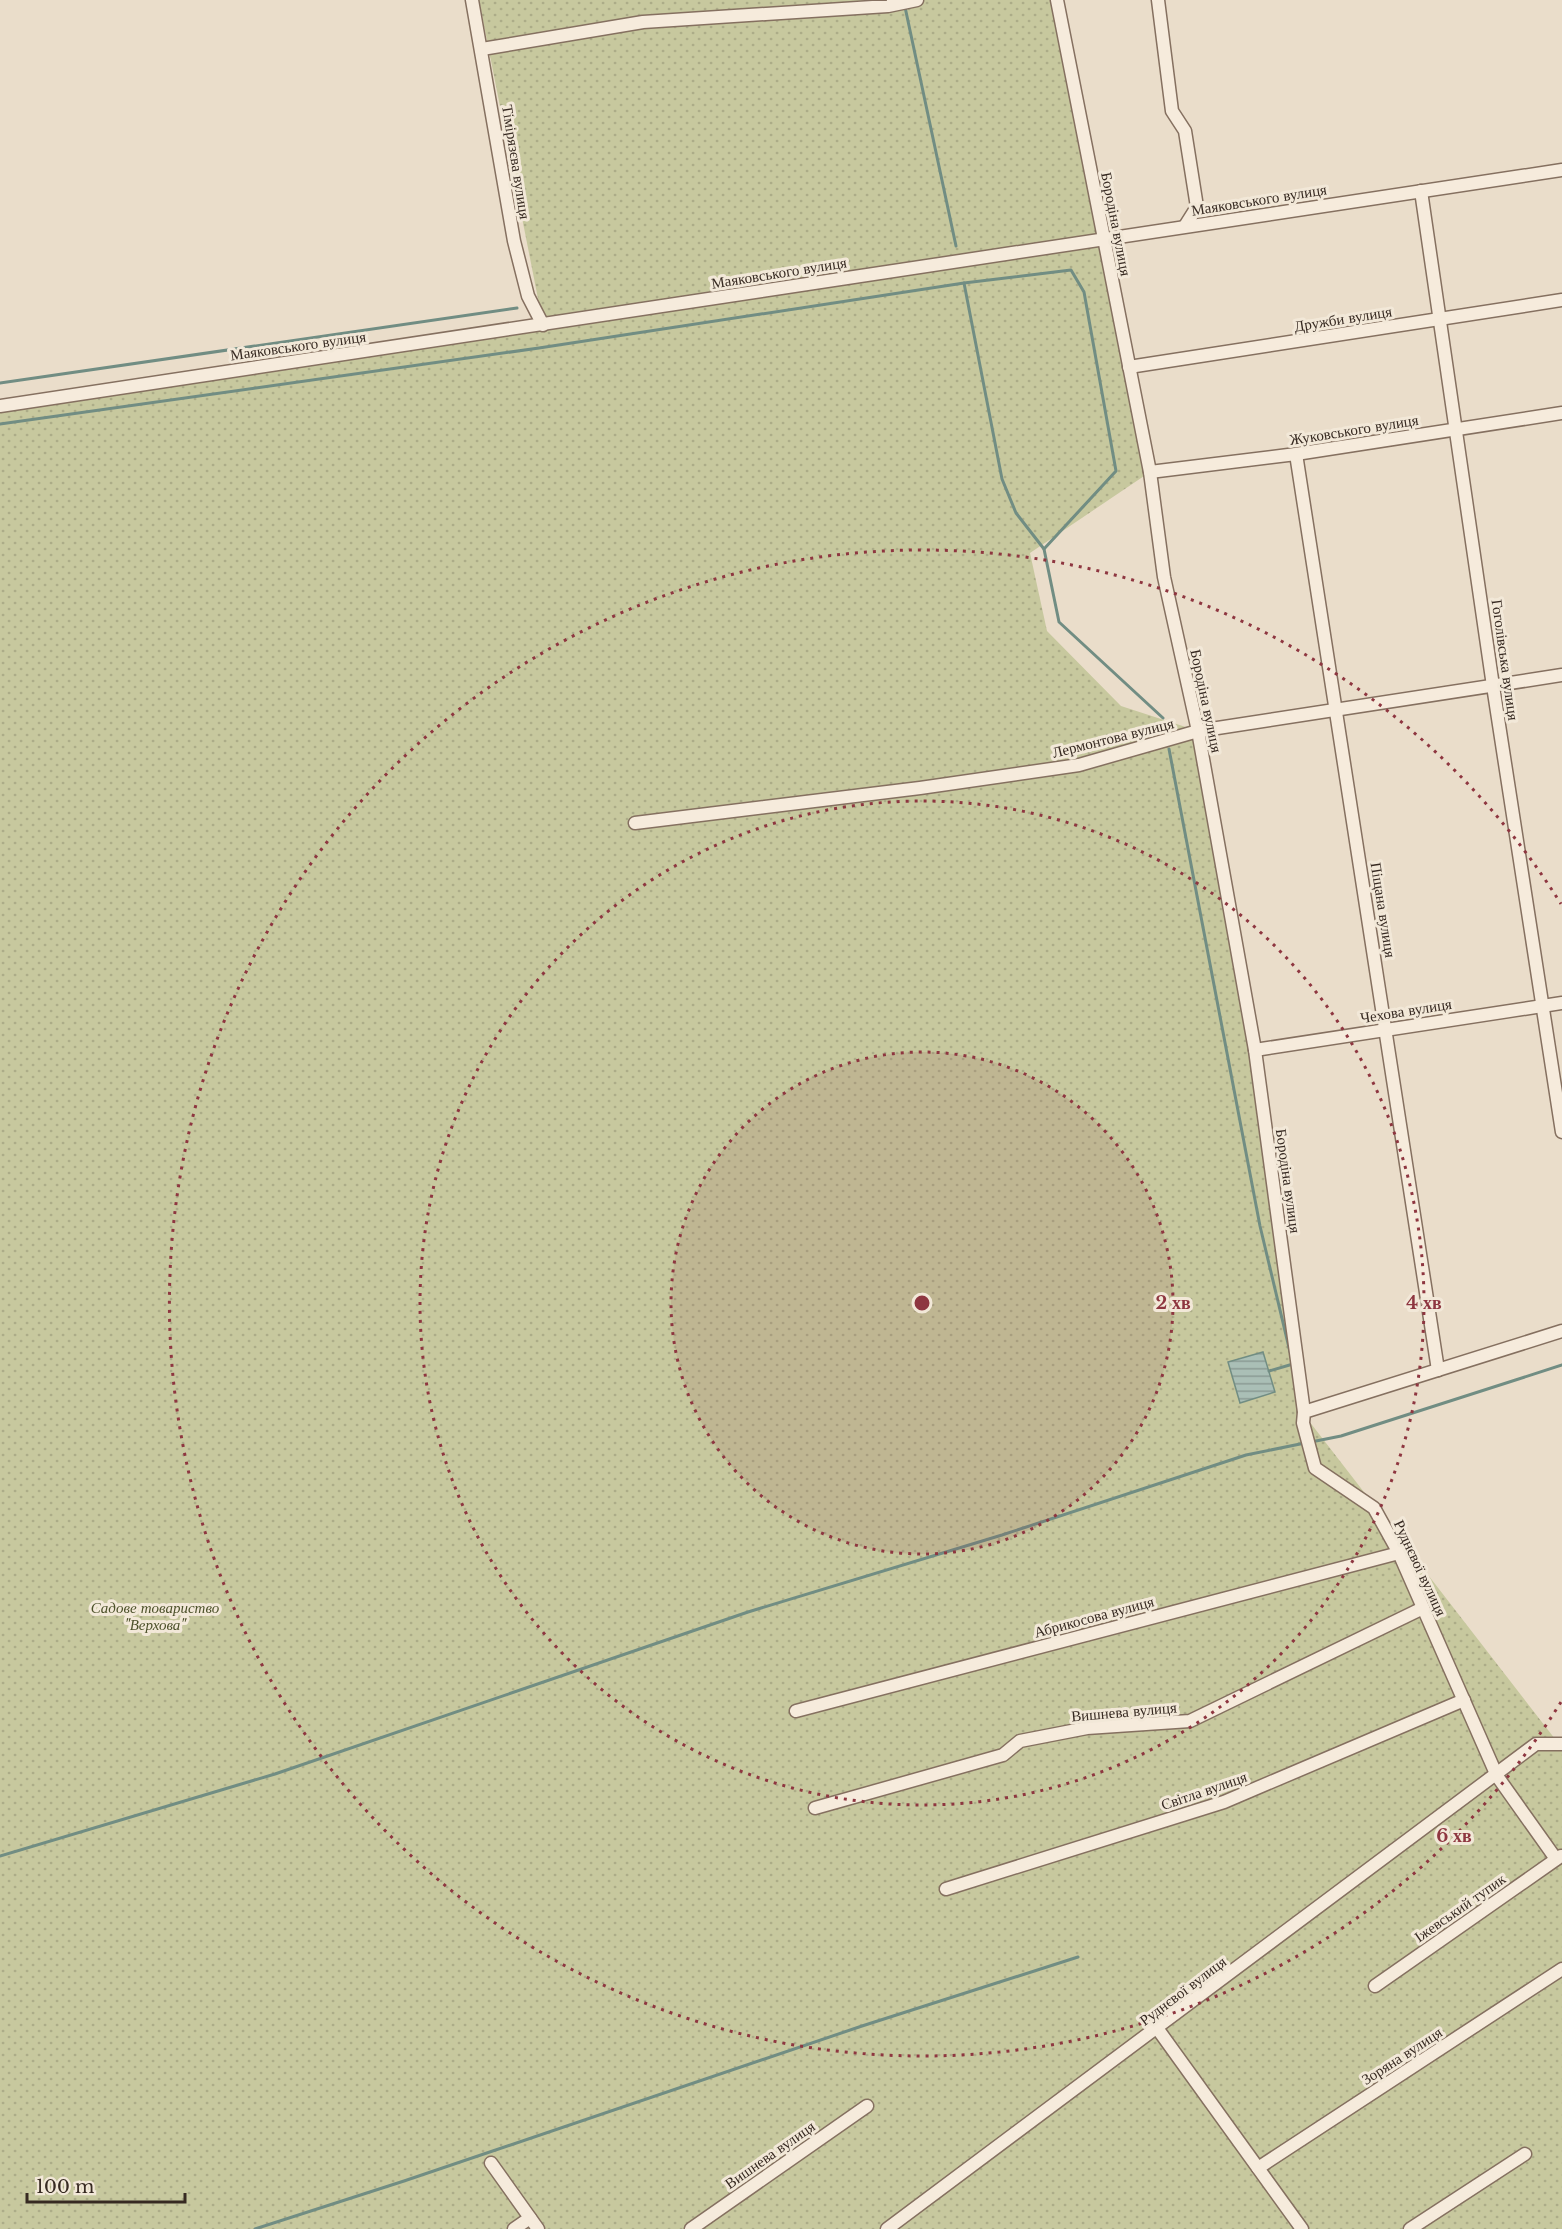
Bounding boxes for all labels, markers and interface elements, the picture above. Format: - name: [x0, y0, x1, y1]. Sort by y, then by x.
- street label: Тімірязєва вулиця: [498, 103, 535, 221]
- street label: Бородіна вулиця: [1097, 170, 1136, 278]
- street label: Маяковського вулиця: [1190, 179, 1328, 220]
- street label: Маяковського вулиця: [710, 252, 848, 293]
- street label: Дружби вулиця: [1293, 301, 1393, 336]
- street label: Маяковського вулиця: [229, 327, 367, 364]
- street label: Жуковського вулиця: [1288, 410, 1420, 449]
- street label: Гоголівська вулиця: [1488, 598, 1523, 722]
- street label: Бородіна вулиця: [1186, 647, 1227, 754]
- street label: Лермонтова вулиця: [1050, 713, 1176, 762]
- street label: Піщана вулиця: [1367, 861, 1400, 959]
- street label: Чехова вулиця: [1359, 994, 1453, 1027]
- street label: Бородіна вулиця: [1272, 1127, 1305, 1234]
- text: 2 хв: [1155, 1292, 1191, 1314]
- text: 4 хв: [1406, 1292, 1442, 1314]
- centre of rings: [912, 1293, 932, 1313]
- street label: Руднєвої вулиця: [1390, 1517, 1451, 1619]
- street label: Абрикосова вулиця: [1032, 1591, 1156, 1642]
- park label: Садове товариство "Верхова": [91, 1598, 220, 1634]
- street label: Вишнева вулиця: [1070, 1697, 1178, 1726]
- street label: Світла вулиця: [1158, 1767, 1249, 1814]
- text: 6 хв: [1436, 1825, 1472, 1847]
- street label: Іжевський тупик: [1410, 1869, 1510, 1946]
- street label: Руднєвої вулиця: [1136, 1952, 1230, 2029]
- street label: Зоряна вулиця: [1358, 2022, 1446, 2089]
- street label: Вишнева вулиця: [721, 2116, 819, 2193]
- scale bar: [27, 2166, 184, 2204]
- text: 100 m: [36, 2176, 94, 2198]

